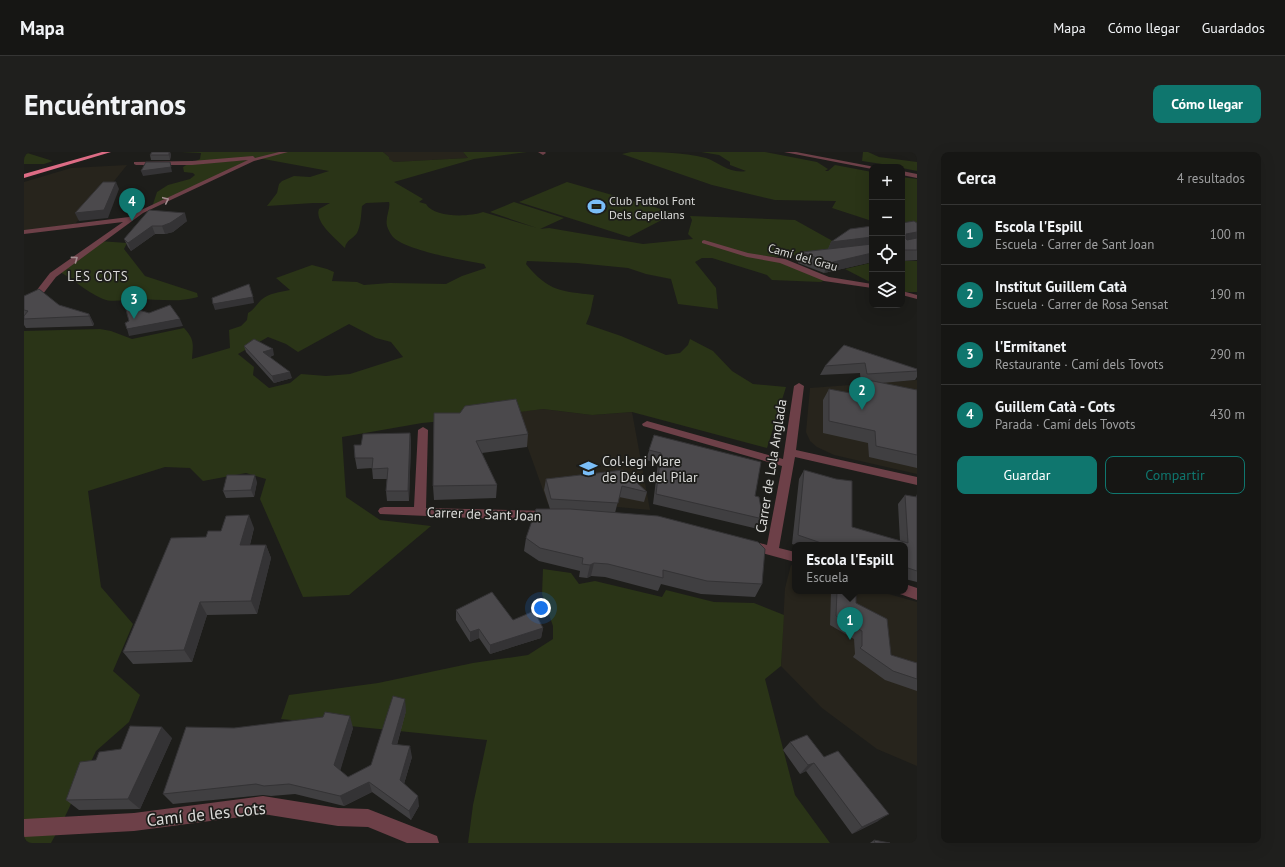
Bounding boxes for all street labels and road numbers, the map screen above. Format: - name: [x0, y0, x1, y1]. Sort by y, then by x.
- street label: Camí del Grau: [766, 240, 840, 274]
- street label: Carrer de Lola Anglada: [752, 398, 790, 534]
- street label: Carrer de Sant Joan: [426, 503, 542, 525]
- street label: Camí de les Cots: [145, 797, 267, 831]

